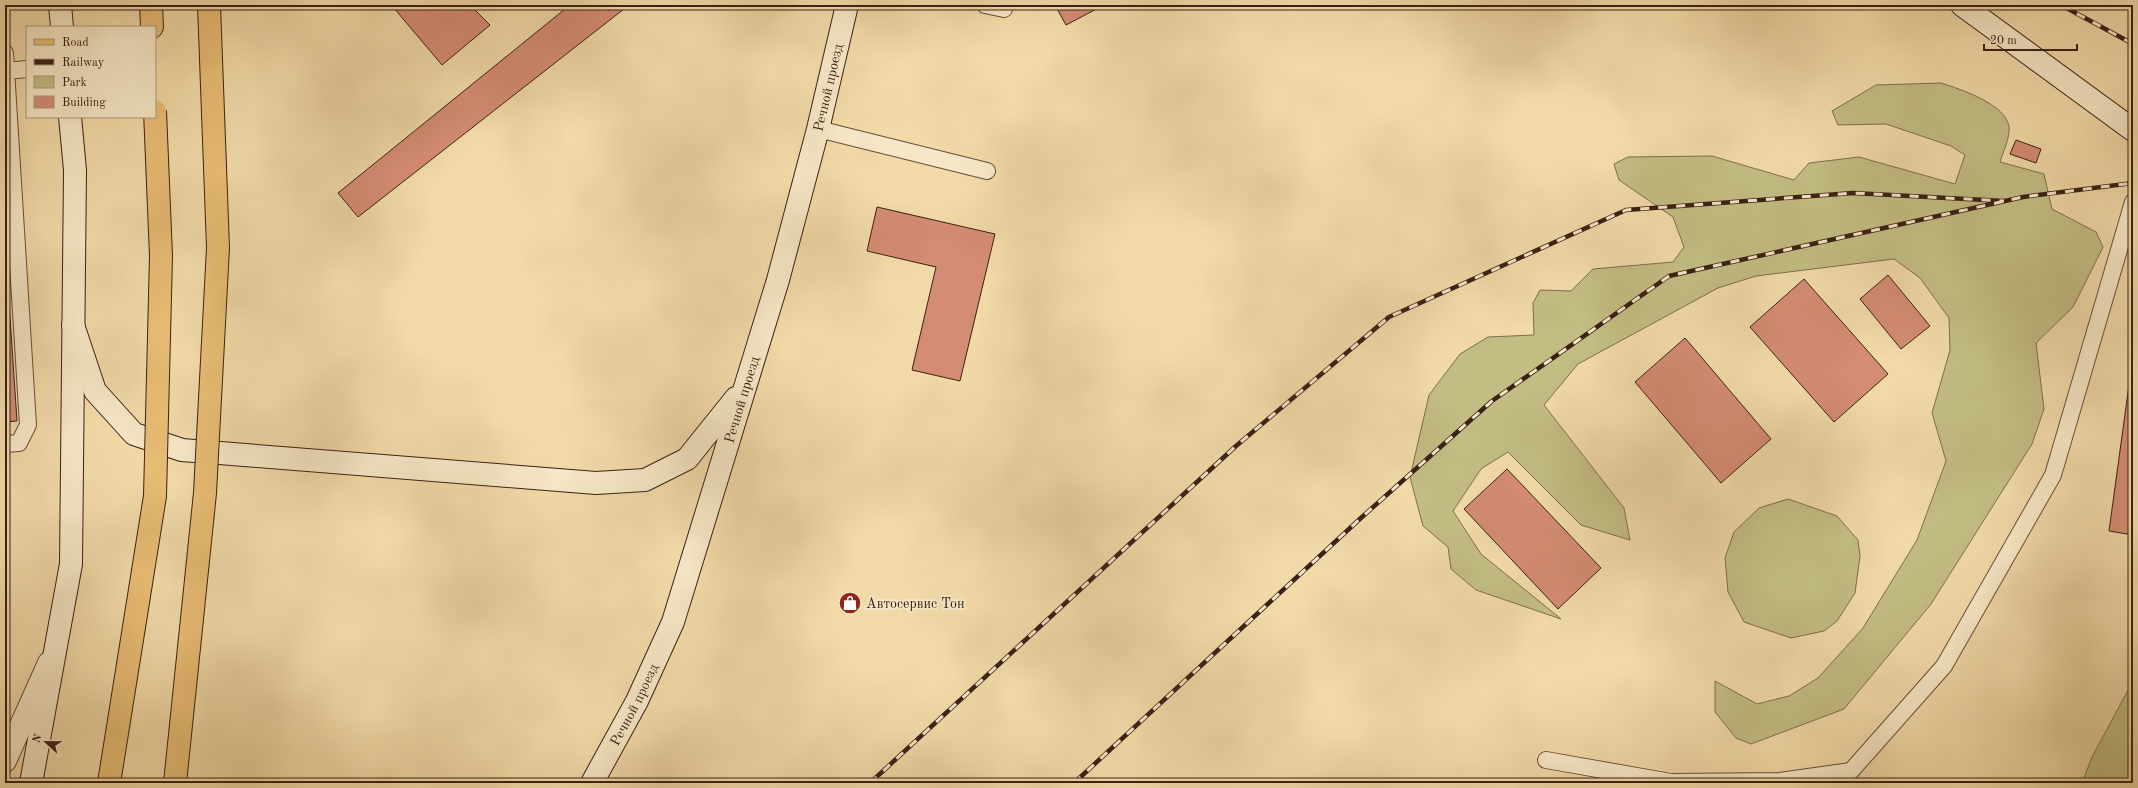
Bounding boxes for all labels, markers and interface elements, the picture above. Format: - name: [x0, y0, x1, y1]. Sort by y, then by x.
- legend: [26, 26, 156, 118]
- scale bar: [1984, 26, 2077, 52]
- text: 20 m: [1990, 35, 2017, 47]
- text: Road: [62, 37, 89, 49]
- street label: Речной проезд: [812, 42, 846, 133]
- text: Railway: [62, 57, 105, 69]
- text: Park: [62, 77, 87, 89]
- text: Building: [62, 97, 106, 109]
- street label: Речной проезд: [722, 355, 762, 445]
- shop icon: Автосервис Тон: [837, 590, 863, 616]
- place label: Автосервис Тон: [866, 597, 965, 611]
- street label: Речной проезд: [608, 662, 661, 748]
- north arrow: [26, 722, 66, 762]
- text: N: [31, 732, 45, 745]

